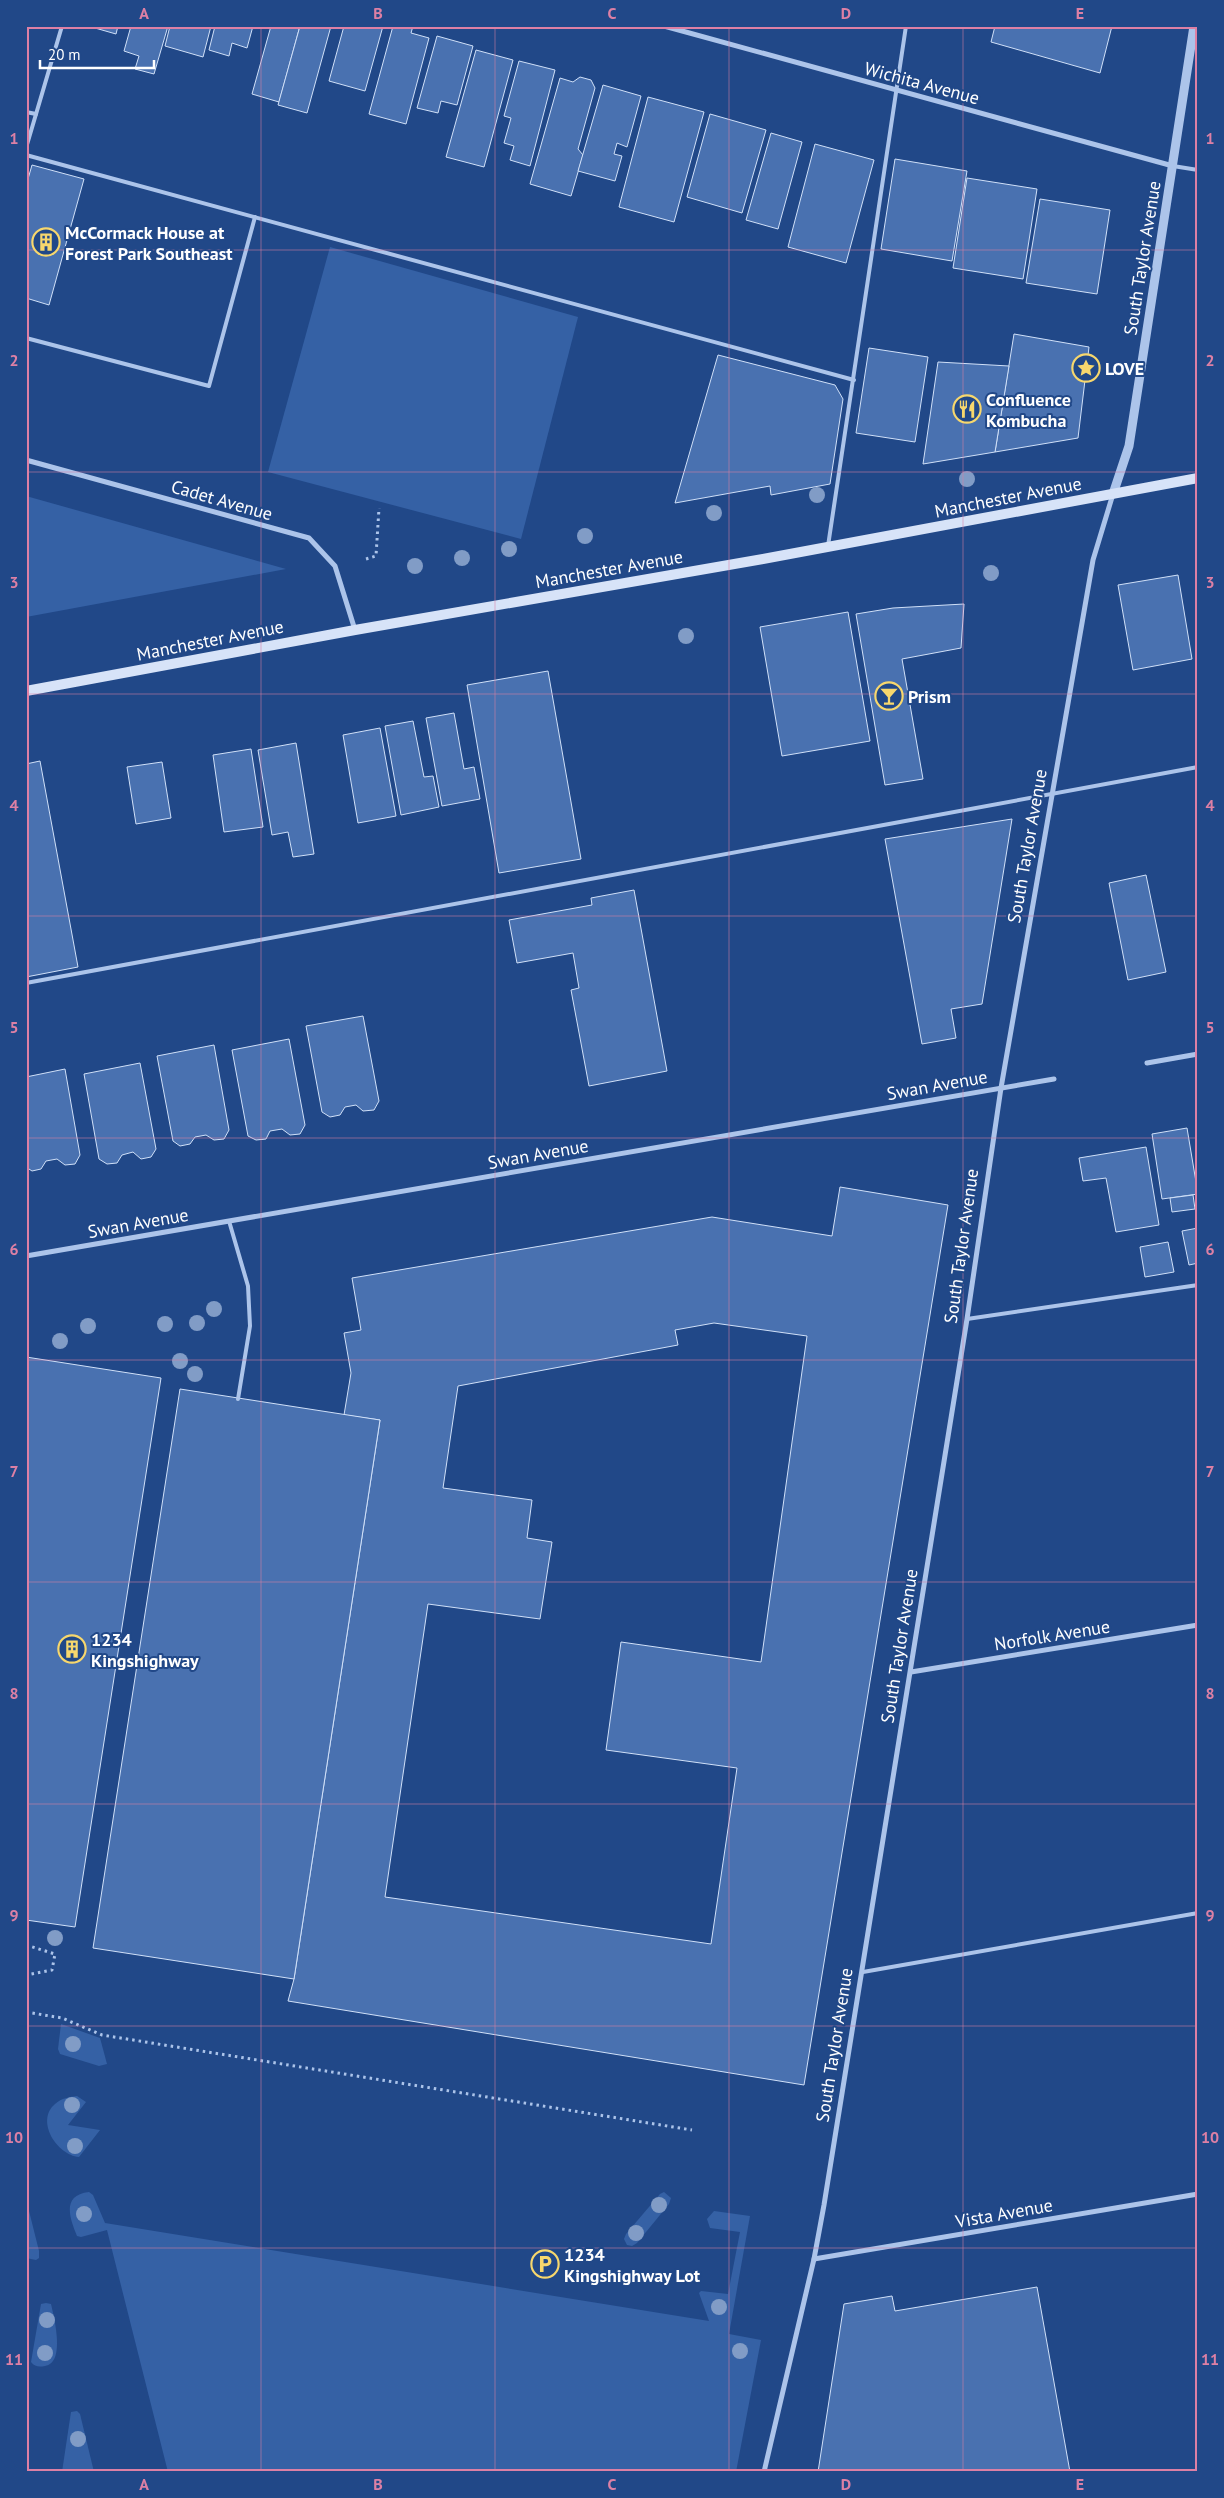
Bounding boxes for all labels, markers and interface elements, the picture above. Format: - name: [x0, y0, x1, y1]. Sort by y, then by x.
- text: A: [139, 3, 149, 23]
- text: B: [373, 3, 383, 23]
- text: C: [608, 3, 617, 23]
- text: D: [841, 3, 851, 23]
- text: E: [1076, 3, 1084, 23]
- scale bar: [40, 38, 154, 70]
- text: 20 m: [48, 45, 81, 64]
- street label: Wichita Avenue: [862, 57, 982, 109]
- text: 1: [9, 128, 19, 148]
- text: 1: [1205, 128, 1215, 148]
- street label: South Taylor Avenue: [1118, 179, 1166, 337]
- place label: McCormack House at Forest Park Southeast: [65, 221, 233, 265]
- building icon: McCormack House at Forest Park Southeast: [31, 227, 61, 257]
- text: 2: [9, 350, 19, 370]
- text: 2: [1205, 350, 1215, 370]
- place icon: LOVE: [1071, 353, 1101, 383]
- place label: LOVE: [1105, 357, 1144, 380]
- place label: Confluence Kombucha: [986, 388, 1071, 432]
- restaurant icon: Confluence Kombucha: [952, 394, 982, 424]
- street label: Manchester Avenue: [933, 471, 1083, 523]
- street label: Cadet Avenue: [169, 475, 275, 525]
- street label: Manchester Avenue: [533, 545, 685, 593]
- text: 3: [9, 572, 19, 592]
- text: 3: [1205, 572, 1215, 592]
- street label: Manchester Avenue: [135, 614, 285, 666]
- bar icon: Prism: [874, 681, 904, 711]
- place label: Prism: [908, 685, 951, 708]
- street label: South Taylor Avenue: [1002, 767, 1052, 925]
- text: 4: [9, 795, 19, 815]
- text: 4: [1205, 795, 1215, 815]
- text: 5: [9, 1017, 19, 1037]
- text: 5: [1205, 1017, 1215, 1037]
- street label: Swan Avenue: [885, 1065, 989, 1105]
- street label: Swan Avenue: [486, 1134, 590, 1174]
- street label: South Taylor Avenue: [939, 1167, 983, 1325]
- street label: Swan Avenue: [86, 1203, 190, 1243]
- text: 6: [9, 1239, 19, 1259]
- text: 6: [1205, 1239, 1215, 1259]
- text: 7: [9, 1461, 19, 1481]
- text: 7: [1205, 1461, 1215, 1481]
- street label: South Taylor Avenue: [875, 1567, 923, 1725]
- street label: Norfolk Avenue: [992, 1615, 1112, 1655]
- place label: 1234 Kingshighway: [91, 1628, 199, 1672]
- building icon: 1234 Kingshighway: [57, 1634, 87, 1664]
- text: 8: [9, 1683, 19, 1703]
- text: 8: [1205, 1683, 1215, 1703]
- text: 9: [9, 1905, 19, 1925]
- text: 9: [1205, 1905, 1215, 1925]
- street label: South Taylor Avenue: [810, 1966, 858, 2124]
- text: 10: [5, 2127, 23, 2147]
- text: 10: [1201, 2127, 1219, 2147]
- street label: Vista Avenue: [953, 2193, 1054, 2233]
- place label: 1234 Kingshighway Lot: [564, 2243, 701, 2287]
- parking icon: 1234 Kingshighway Lot: [530, 2249, 560, 2279]
- text: 11: [5, 2349, 23, 2369]
- text: 11: [1201, 2349, 1219, 2369]
- text: A: [139, 2474, 149, 2494]
- text: B: [373, 2474, 383, 2494]
- text: C: [608, 2474, 617, 2494]
- text: D: [841, 2474, 851, 2494]
- text: E: [1076, 2474, 1084, 2494]

